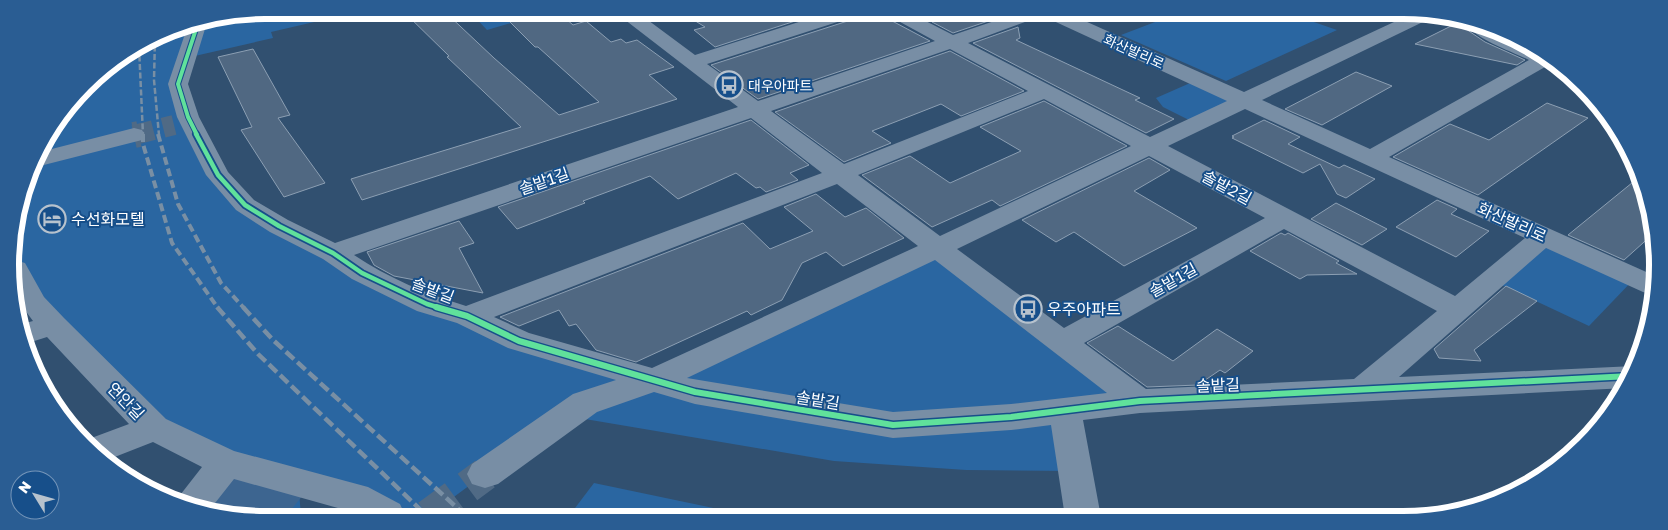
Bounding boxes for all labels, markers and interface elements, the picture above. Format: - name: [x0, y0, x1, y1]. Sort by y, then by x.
- street label: 화산발리로: [1101, 30, 1167, 72]
- bus stop icon: 대우아파트: [714, 70, 744, 100]
- place label: 대우아파트: [748, 77, 813, 94]
- street label: 솔밭1길: [516, 163, 572, 199]
- street label: 솔밭2길: [1199, 166, 1255, 208]
- street label: 화산발리로: [1474, 198, 1550, 246]
- hotel icon: 수선화모텔: [37, 204, 67, 234]
- place label: 수선화모텔: [71, 209, 145, 229]
- street label: 솔밭1길: [1145, 259, 1201, 301]
- street label: 솔밭길: [409, 273, 457, 307]
- bus stop icon: 우주아파트: [1013, 294, 1043, 324]
- place label: 우주아파트: [1047, 299, 1121, 319]
- street label: 솔밭길: [1196, 374, 1240, 396]
- street label: 연안길: [103, 378, 149, 424]
- street label: 솔밭길: [795, 387, 841, 413]
- north arrow: [10, 470, 60, 520]
- text: N: [14, 478, 34, 496]

